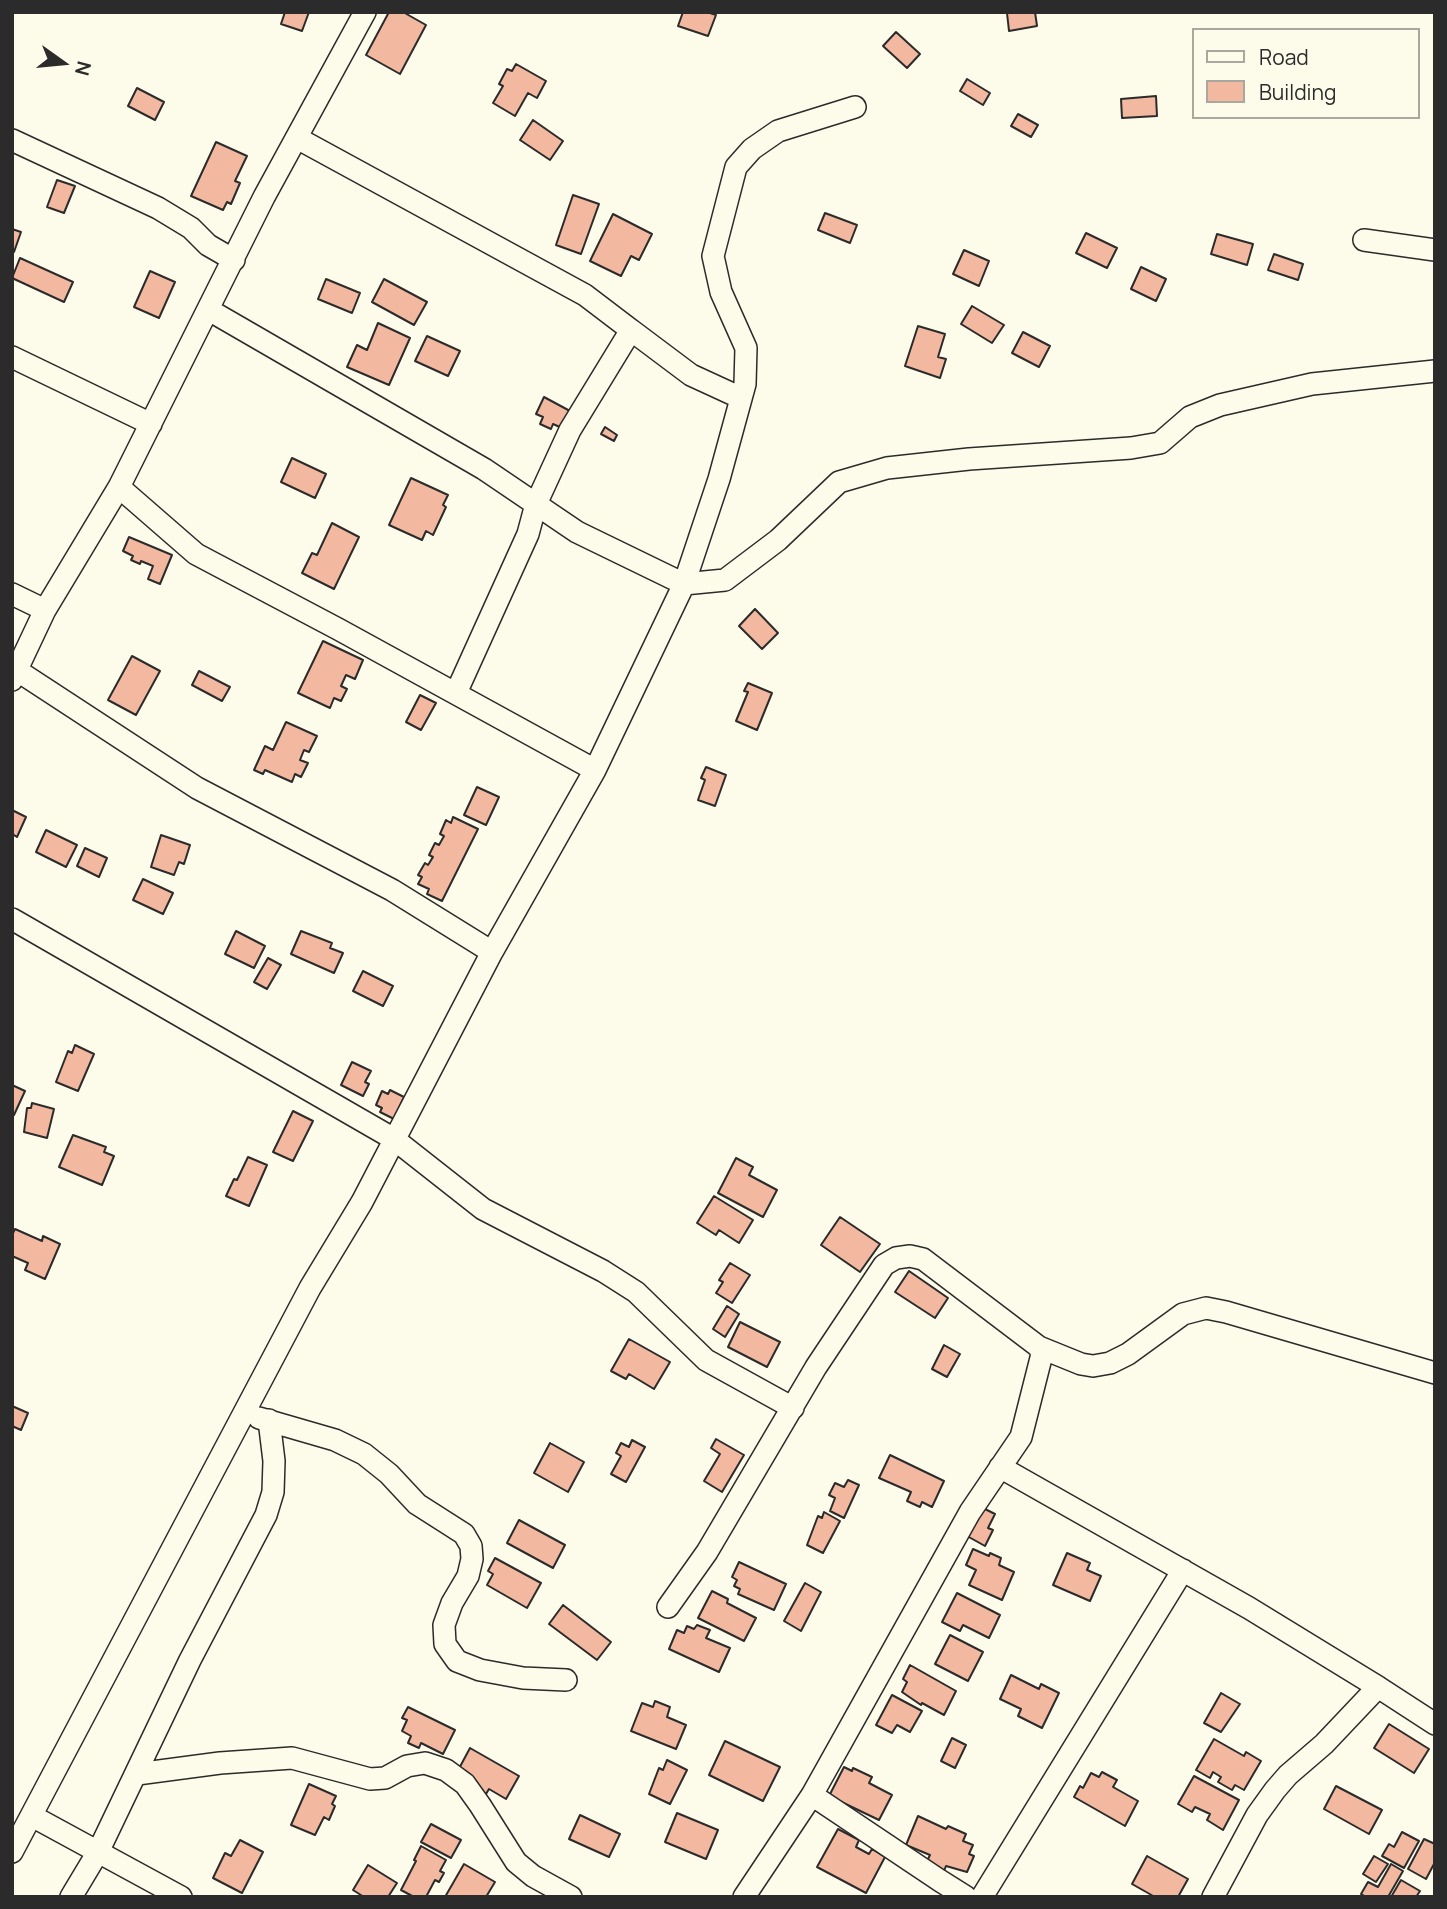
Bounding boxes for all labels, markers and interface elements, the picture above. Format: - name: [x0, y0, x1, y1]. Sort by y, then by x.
- north arrow: [28, 28, 98, 98]
- legend: [1192, 28, 1419, 119]
- text: Road: [1259, 43, 1309, 71]
- text: N: [69, 58, 98, 78]
- text: Building: [1259, 78, 1336, 106]

